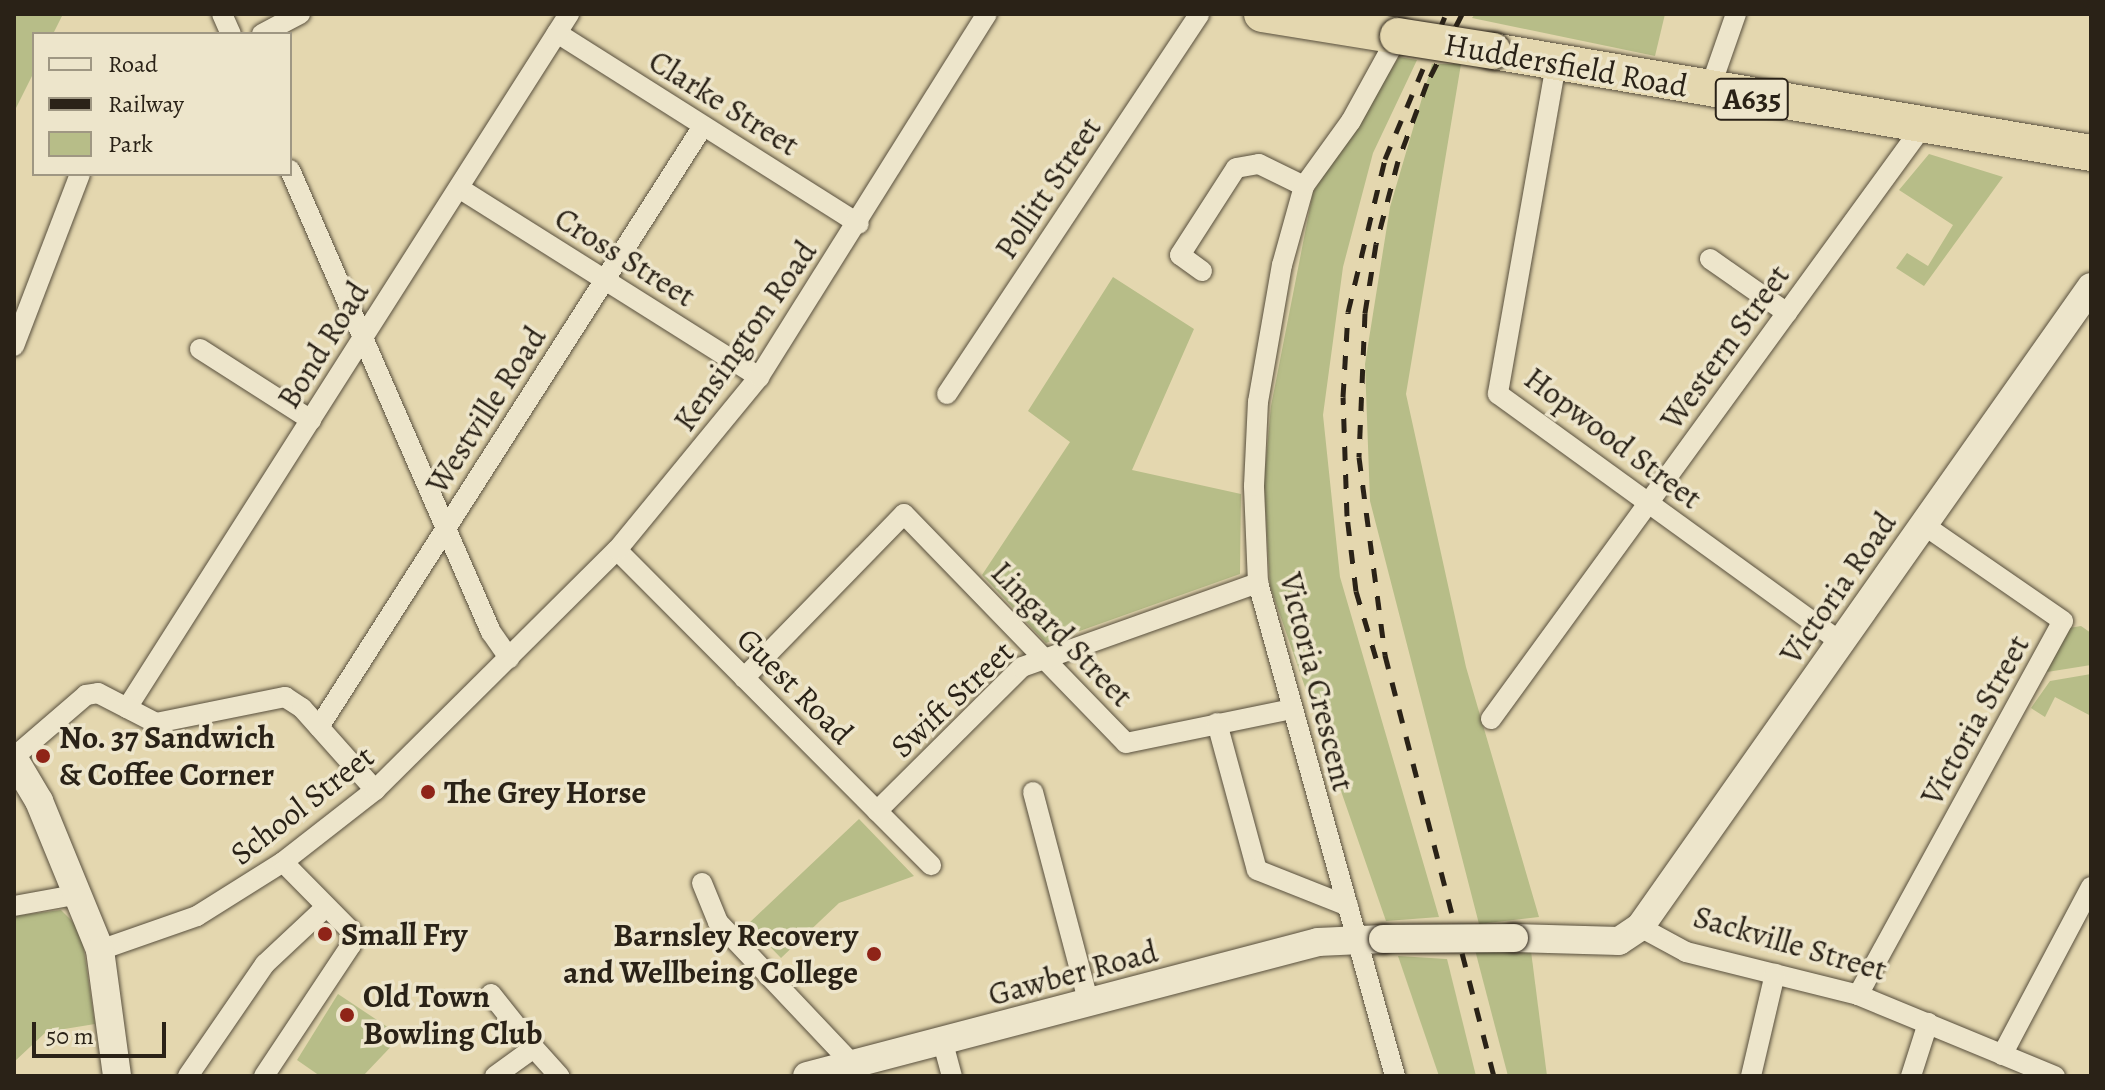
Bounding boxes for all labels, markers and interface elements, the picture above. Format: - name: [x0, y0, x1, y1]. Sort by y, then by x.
- street label: Huddersfield Road: [1441, 25, 1691, 105]
- legend: [32, 32, 292, 176]
- street label: Clarke Street: [642, 42, 806, 164]
- text: Road: [108, 48, 158, 80]
- road number: A635: [1714, 73, 1790, 125]
- text: Railway: [108, 88, 184, 120]
- street label: Pollitt Street: [987, 110, 1109, 266]
- text: Park: [108, 128, 153, 160]
- street label: Cross Street: [548, 199, 702, 315]
- street label: Kensington Road: [665, 233, 825, 439]
- street label: Western Street: [1652, 257, 1798, 437]
- street label: Bond Road: [269, 274, 377, 416]
- street label: Westville Road: [418, 319, 554, 501]
- street label: Hopwood Street: [1517, 359, 1709, 517]
- street label: Victoria Road: [1772, 505, 1904, 671]
- street label: Lingard Street: [983, 553, 1141, 715]
- street label: Victoria Crescent: [1271, 569, 1363, 795]
- street label: Guest Road: [729, 620, 861, 752]
- street label: Victoria Street: [1913, 628, 2037, 812]
- street label: Swift Street: [883, 633, 1021, 765]
- place label: No. 37 Sandwich & Coffee Corner: [59, 719, 276, 794]
- street label: School Street: [223, 737, 381, 873]
- marker: No. 37 Sandwich & Coffee Corner: [34, 747, 52, 765]
- place label: The Grey Horse: [444, 773, 646, 811]
- marker: The Grey Horse: [419, 783, 437, 801]
- street label: Sackville Street: [1689, 897, 1891, 989]
- place label: Small Fry: [341, 915, 467, 953]
- place label: Barnsley Recovery and Wellbeing College: [563, 917, 858, 992]
- marker: Small Fry: [316, 925, 334, 943]
- street label: Gawber Road: [984, 932, 1162, 1014]
- marker: Barnsley Recovery and Wellbeing College: [865, 945, 883, 963]
- place label: Old Town Bowling Club: [363, 978, 542, 1053]
- scale bar: [36, 1006, 170, 1056]
- marker: Old Town Bowling Club: [338, 1006, 356, 1024]
- text: 50 m: [46, 1020, 94, 1052]

